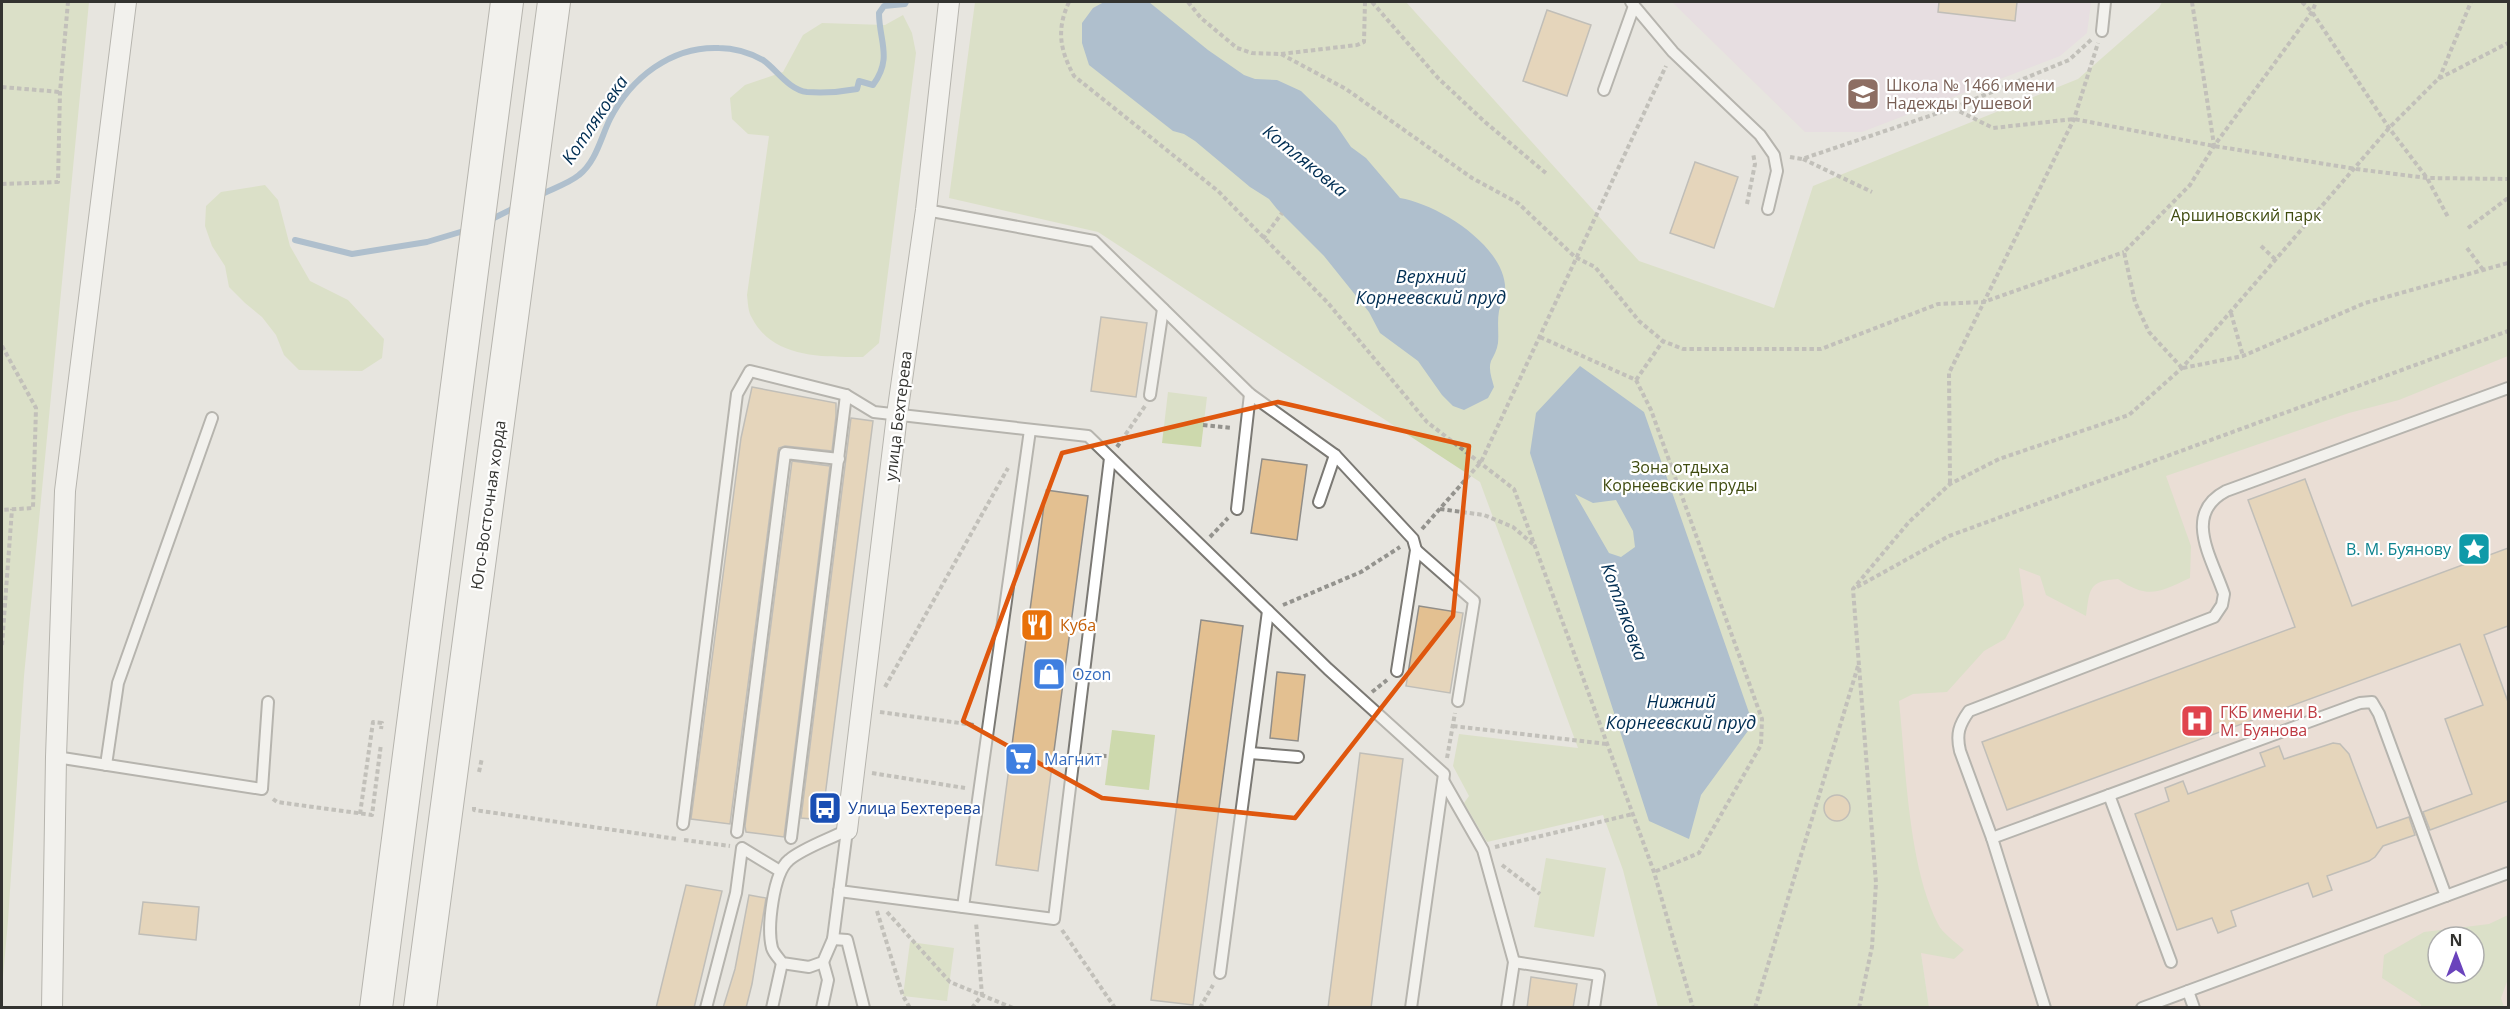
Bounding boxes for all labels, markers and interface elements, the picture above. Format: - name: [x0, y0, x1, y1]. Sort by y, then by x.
- water label: Котляковка: [556, 70, 633, 169]
- place label: Школа № 1466 имени Надежды Рушевой: [1886, 74, 2055, 114]
- school or university icon: Школа № 1466 имени Надежды Рушевой: [1845, 76, 1881, 112]
- water label: Котляковка: [1258, 119, 1353, 202]
- park label: Аршиновский парк: [2171, 204, 2322, 226]
- water label: Верхний Корнеевский пруд: [1356, 264, 1506, 309]
- street label: улица Бехтерева: [879, 350, 917, 482]
- street label: Юго-Восточная хорда: [465, 419, 511, 591]
- park label: Зона отдыха Корнеевские пруды: [1603, 456, 1757, 496]
- place icon: В. М. Буянову: [2456, 531, 2492, 567]
- place label: В. М. Буянову: [2346, 538, 2452, 560]
- water label: Котляковка: [1596, 559, 1654, 664]
- restaurant icon: Куба: [1019, 607, 1055, 643]
- place label: Куба: [1060, 614, 1096, 636]
- shop icon: Ozon: [1031, 656, 1067, 692]
- place label: Ozon: [1072, 663, 1111, 685]
- water label: Нижний Корнеевский пруд: [1606, 689, 1756, 734]
- place label: ГКБ имени В. М. Буянова: [2220, 701, 2322, 741]
- hospital icon: ГКБ имени В. М. Буянова: [2179, 703, 2215, 739]
- supermarket icon: Магнит: [1003, 741, 1039, 777]
- place label: Магнит: [1044, 748, 1102, 770]
- bus stop icon: Улица Бехтерева: [807, 790, 843, 826]
- place label: Улица Бехтерева: [848, 797, 981, 819]
- north arrow: [2426, 925, 2486, 985]
- text: N: [2449, 929, 2463, 951]

